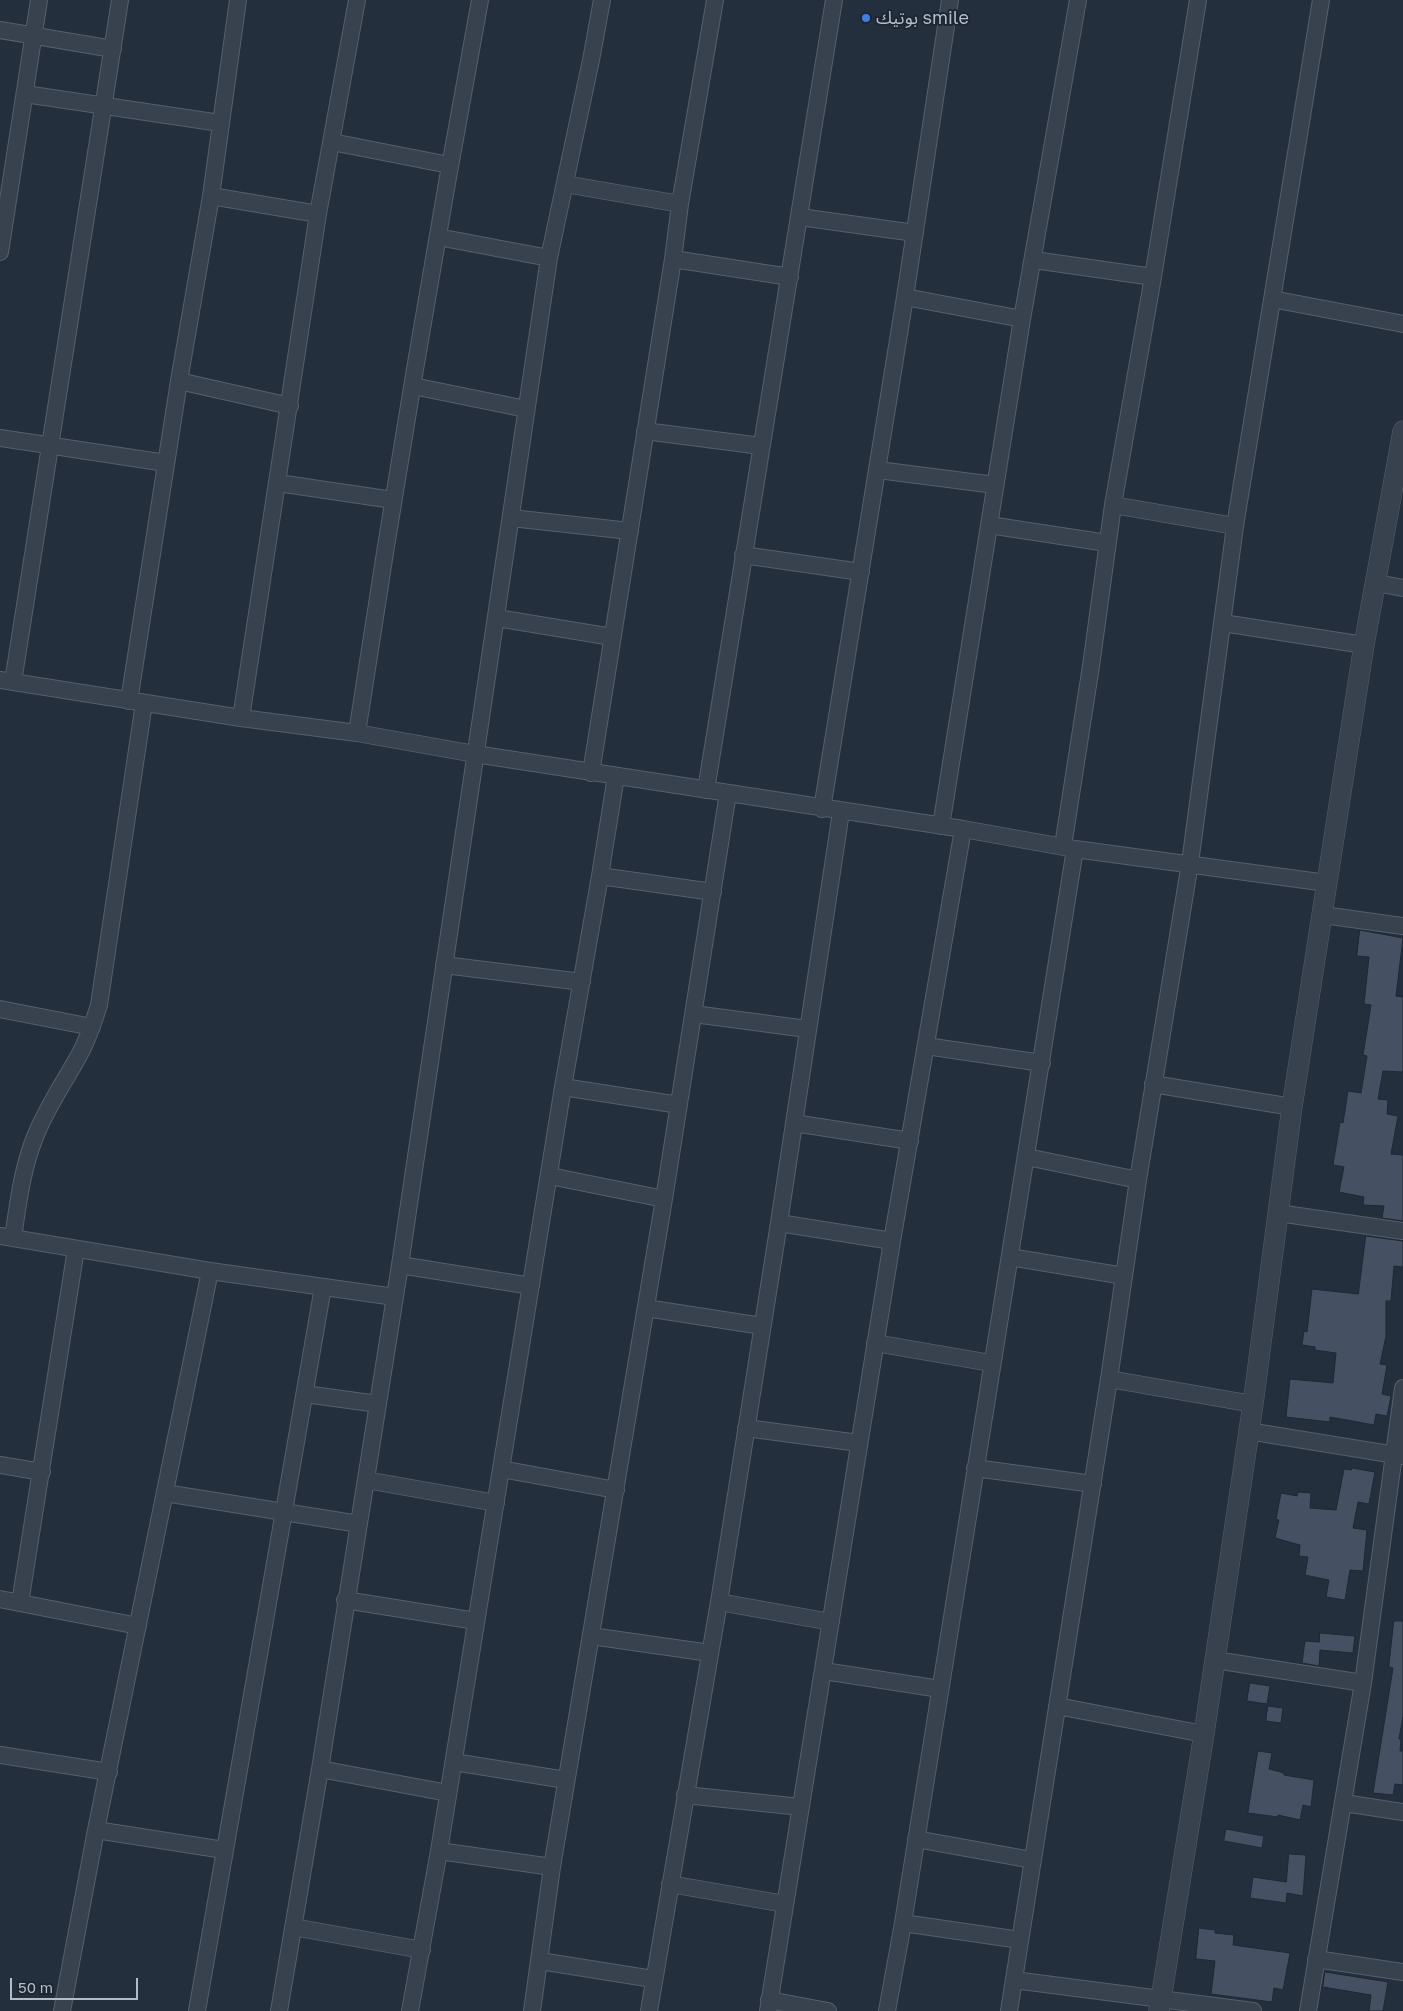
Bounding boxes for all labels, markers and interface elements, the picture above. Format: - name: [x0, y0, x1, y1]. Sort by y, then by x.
- place label: بوتيك smile: [876, 7, 969, 29]
- marker: بوتيك smile: [860, 12, 872, 24]
- scale bar: [12, 1968, 140, 2000]
- text: 50 m: [18, 1978, 53, 1996]

